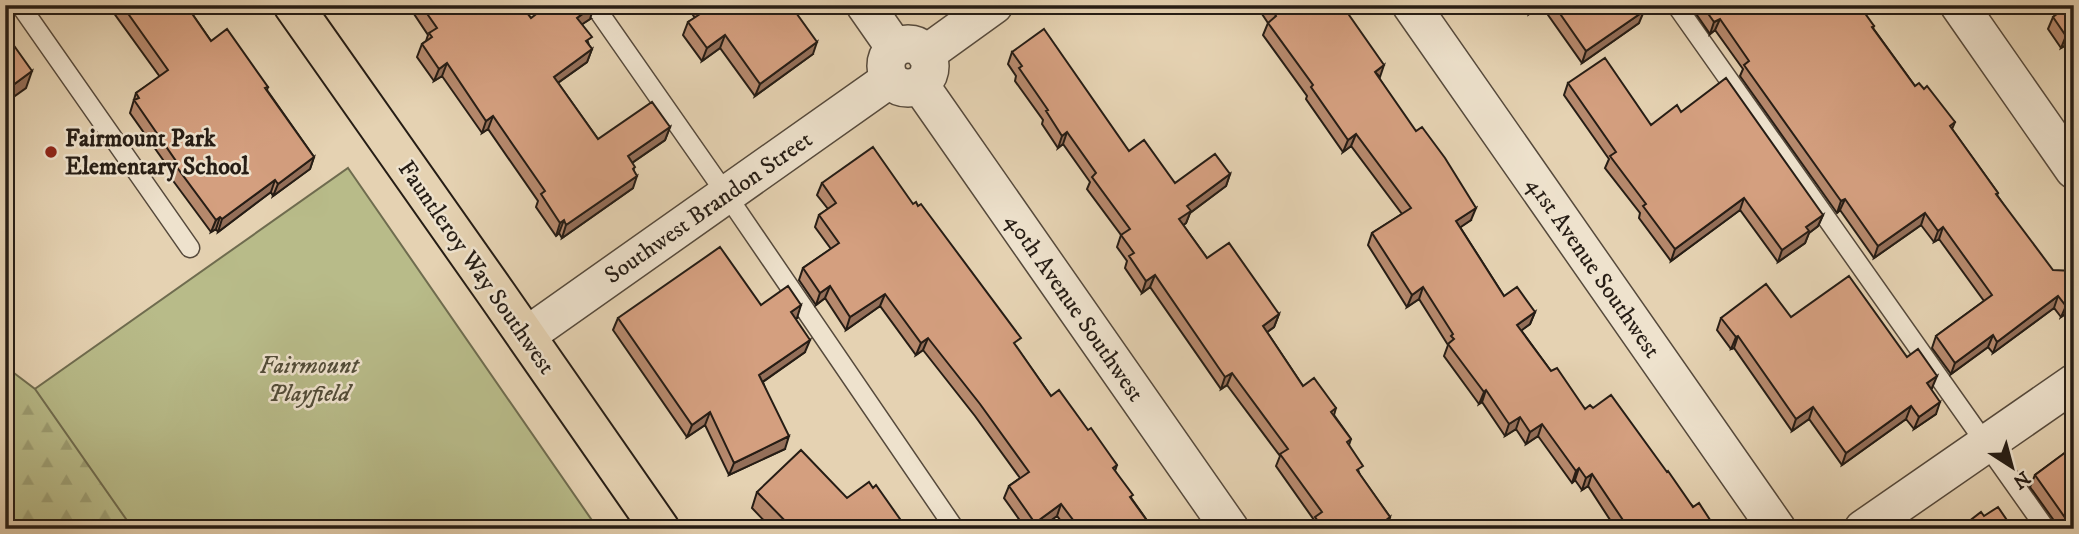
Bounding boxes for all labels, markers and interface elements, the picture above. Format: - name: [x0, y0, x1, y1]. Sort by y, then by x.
- place label: Fairmount Park Elementary School: [65, 124, 249, 182]
- street label: Southwest Brandon Street: [599, 125, 819, 291]
- marker: Fairmount Park Elementary School: [43, 144, 59, 160]
- street label: Fauntleroy Way Southwest: [391, 155, 562, 381]
- street label: 41st Avenue Southwest: [1519, 171, 1667, 364]
- street label: 40th Avenue Southwest: [998, 207, 1151, 408]
- park label: Fairmount Playfield: [260, 351, 360, 409]
- north arrow: [1978, 433, 2048, 503]
- text: N: [2008, 466, 2034, 494]

